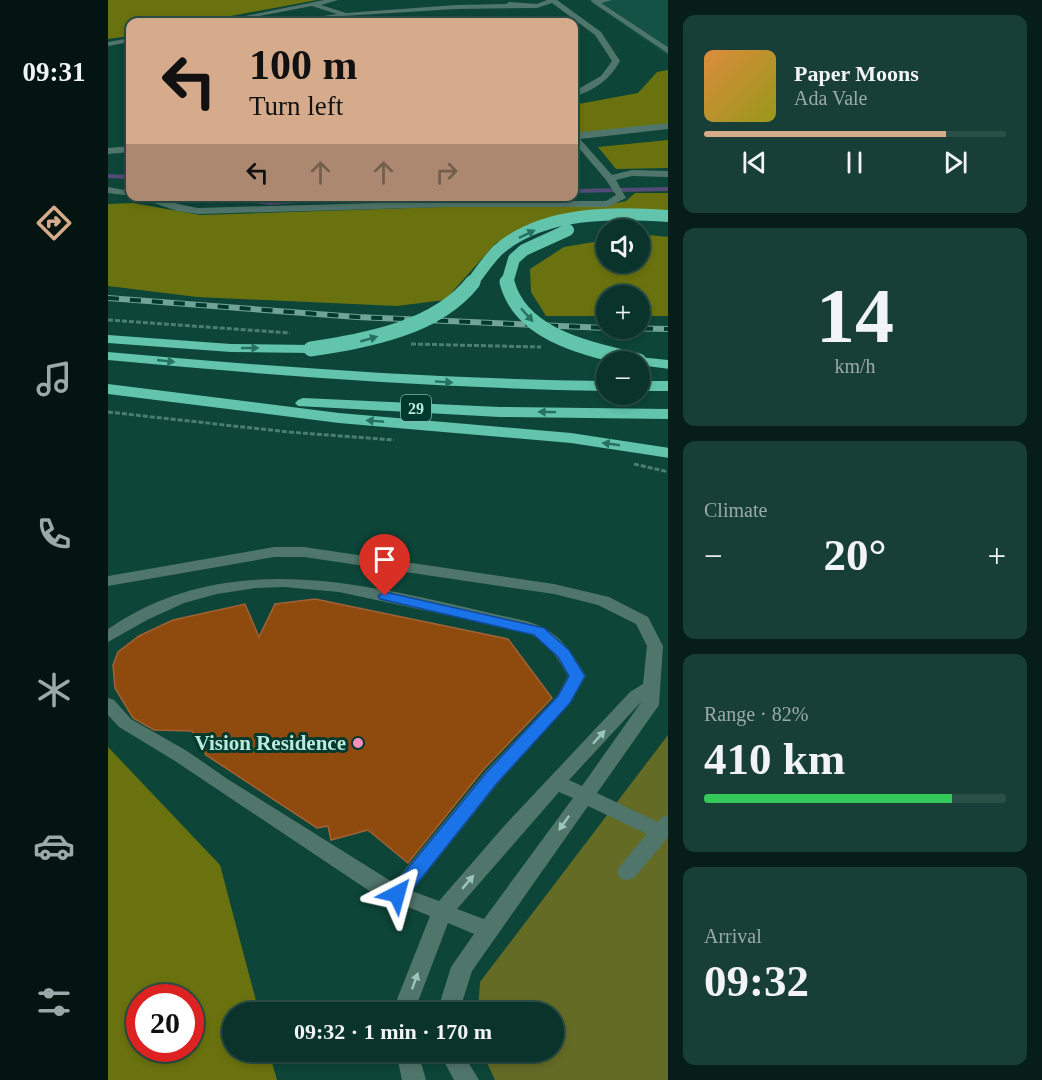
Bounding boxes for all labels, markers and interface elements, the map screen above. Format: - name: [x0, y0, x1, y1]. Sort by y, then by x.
- icon: left: [150, 42, 228, 120]
- text: 100 m: [249, 42, 358, 88]
- text: 09:31: [23, 57, 86, 87]
- text: Paper Moons: [794, 61, 919, 86]
- text: Ada Vale: [794, 87, 868, 109]
- text: Turn left: [249, 91, 343, 121]
- icon: previous: [738, 146, 771, 179]
- icon: pause: [838, 146, 871, 179]
- icon: next: [939, 146, 972, 179]
- icon: left: [241, 156, 274, 189]
- icon: ahead: [304, 156, 337, 189]
- icon: ahead: [367, 156, 400, 189]
- icon: right: [430, 156, 463, 189]
- icon: directions: [33, 202, 75, 244]
- map controls: [596, 219, 650, 405]
- button: sound: [596, 219, 650, 273]
- one-way arrow: [518, 229, 536, 239]
- text: 14: [816, 272, 894, 359]
- button: +: [596, 285, 650, 339]
- one-way arrow: [520, 307, 533, 322]
- one-way arrow: [360, 334, 378, 343]
- one-way arrow: [241, 343, 260, 353]
- button: −: [596, 351, 650, 405]
- text: km/h: [834, 355, 876, 377]
- one-way arrow: [157, 356, 176, 366]
- icon: music: [33, 358, 75, 400]
- one-way arrow: [435, 378, 454, 387]
- road number: 29: [401, 395, 431, 421]
- one-way arrow: [538, 407, 557, 417]
- one-way arrow: [365, 417, 384, 426]
- one-way arrow: [601, 439, 620, 448]
- text: Climate: [704, 499, 767, 521]
- icon: phone: [33, 513, 75, 555]
- text: 20°: [824, 530, 887, 580]
- pin: [359, 534, 410, 596]
- text: −: [704, 538, 723, 574]
- text: +: [987, 538, 1006, 574]
- icon: arrive: [368, 543, 401, 576]
- icon: climate: [33, 669, 75, 711]
- text: Range · 82%: [704, 703, 808, 725]
- one-way arrow: [592, 730, 605, 745]
- place label: Vision Residence: [195, 731, 346, 755]
- text: 410 km: [704, 734, 845, 784]
- marker: Vision Residence: [351, 736, 365, 750]
- one-way arrow: [558, 814, 570, 830]
- icon: car: [33, 825, 75, 867]
- position arrow: [365, 862, 429, 926]
- one-way arrow: [461, 875, 474, 890]
- text: Arrival: [704, 925, 762, 947]
- text: 09:32: [704, 956, 809, 1006]
- one-way arrow: [411, 972, 421, 990]
- icon: filters: [33, 981, 75, 1023]
- speed limit sign: 20: [126, 984, 204, 1062]
- text: 09:32 · 1 min · 170 m: [294, 1019, 492, 1044]

